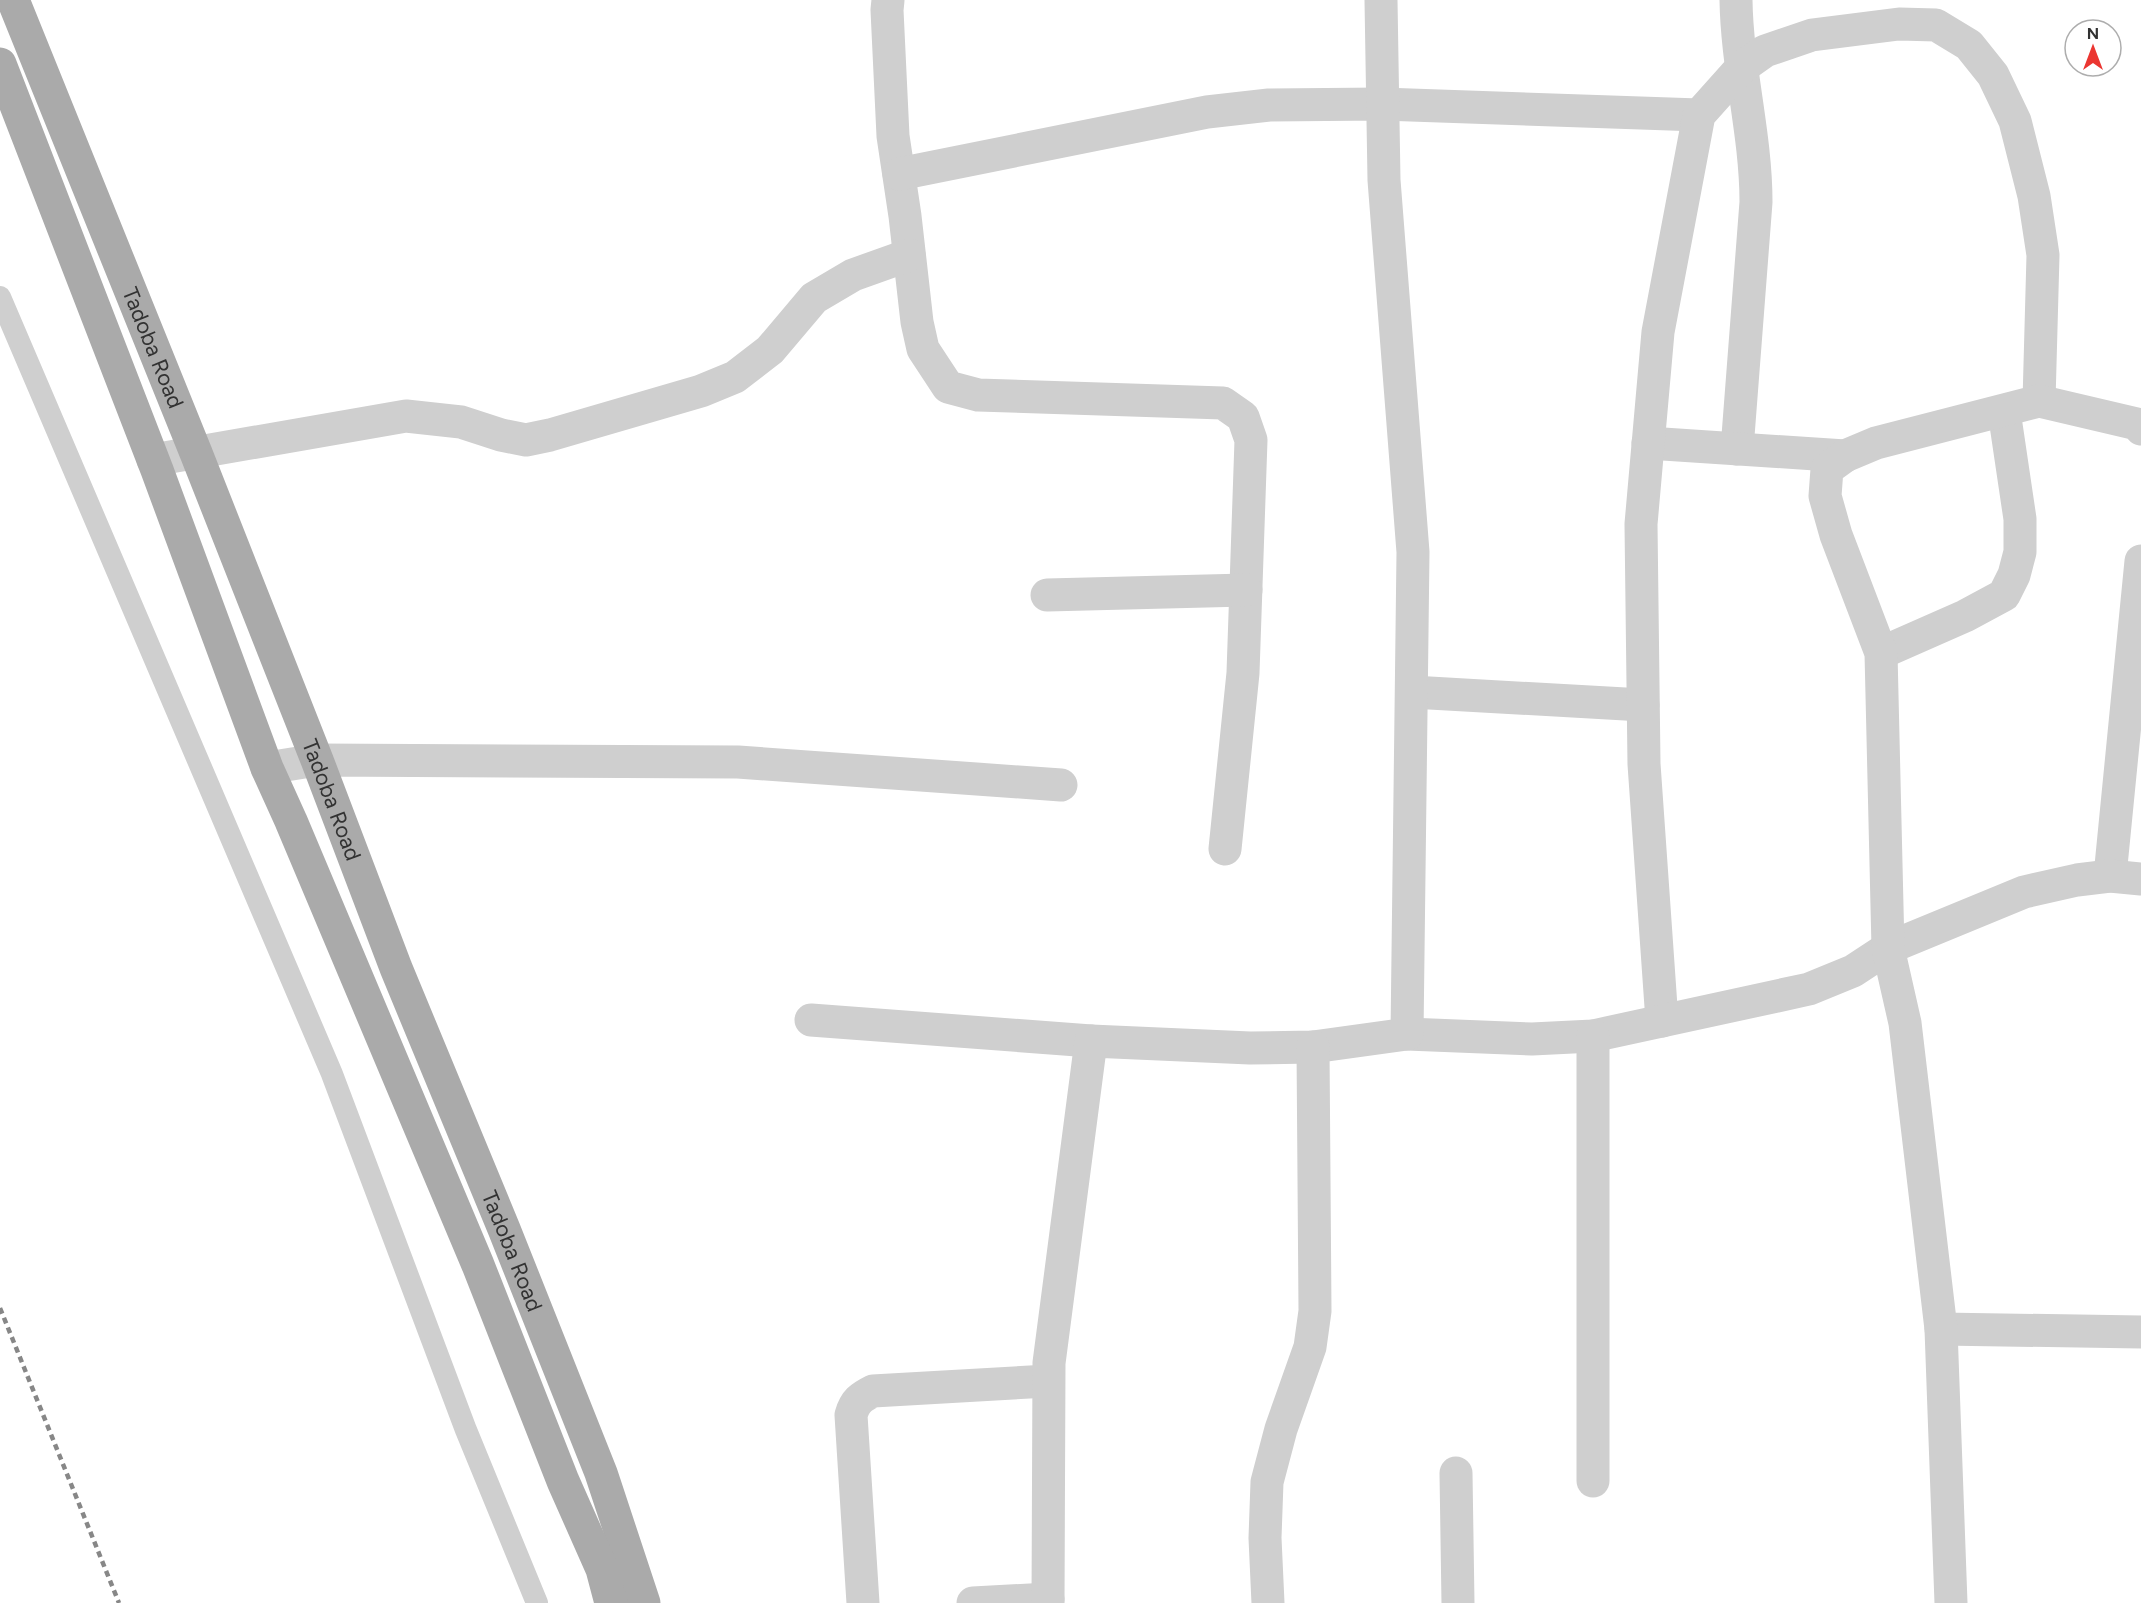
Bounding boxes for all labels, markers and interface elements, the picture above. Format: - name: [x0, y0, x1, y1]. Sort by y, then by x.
- north arrow: [2063, 18, 2123, 78]
- text: N: [2087, 24, 2099, 43]
- street label: Tadoba Road: [117, 284, 189, 412]
- street label: Tadoba Road: [296, 735, 367, 864]
- street label: Tadoba Road: [476, 1187, 548, 1315]

